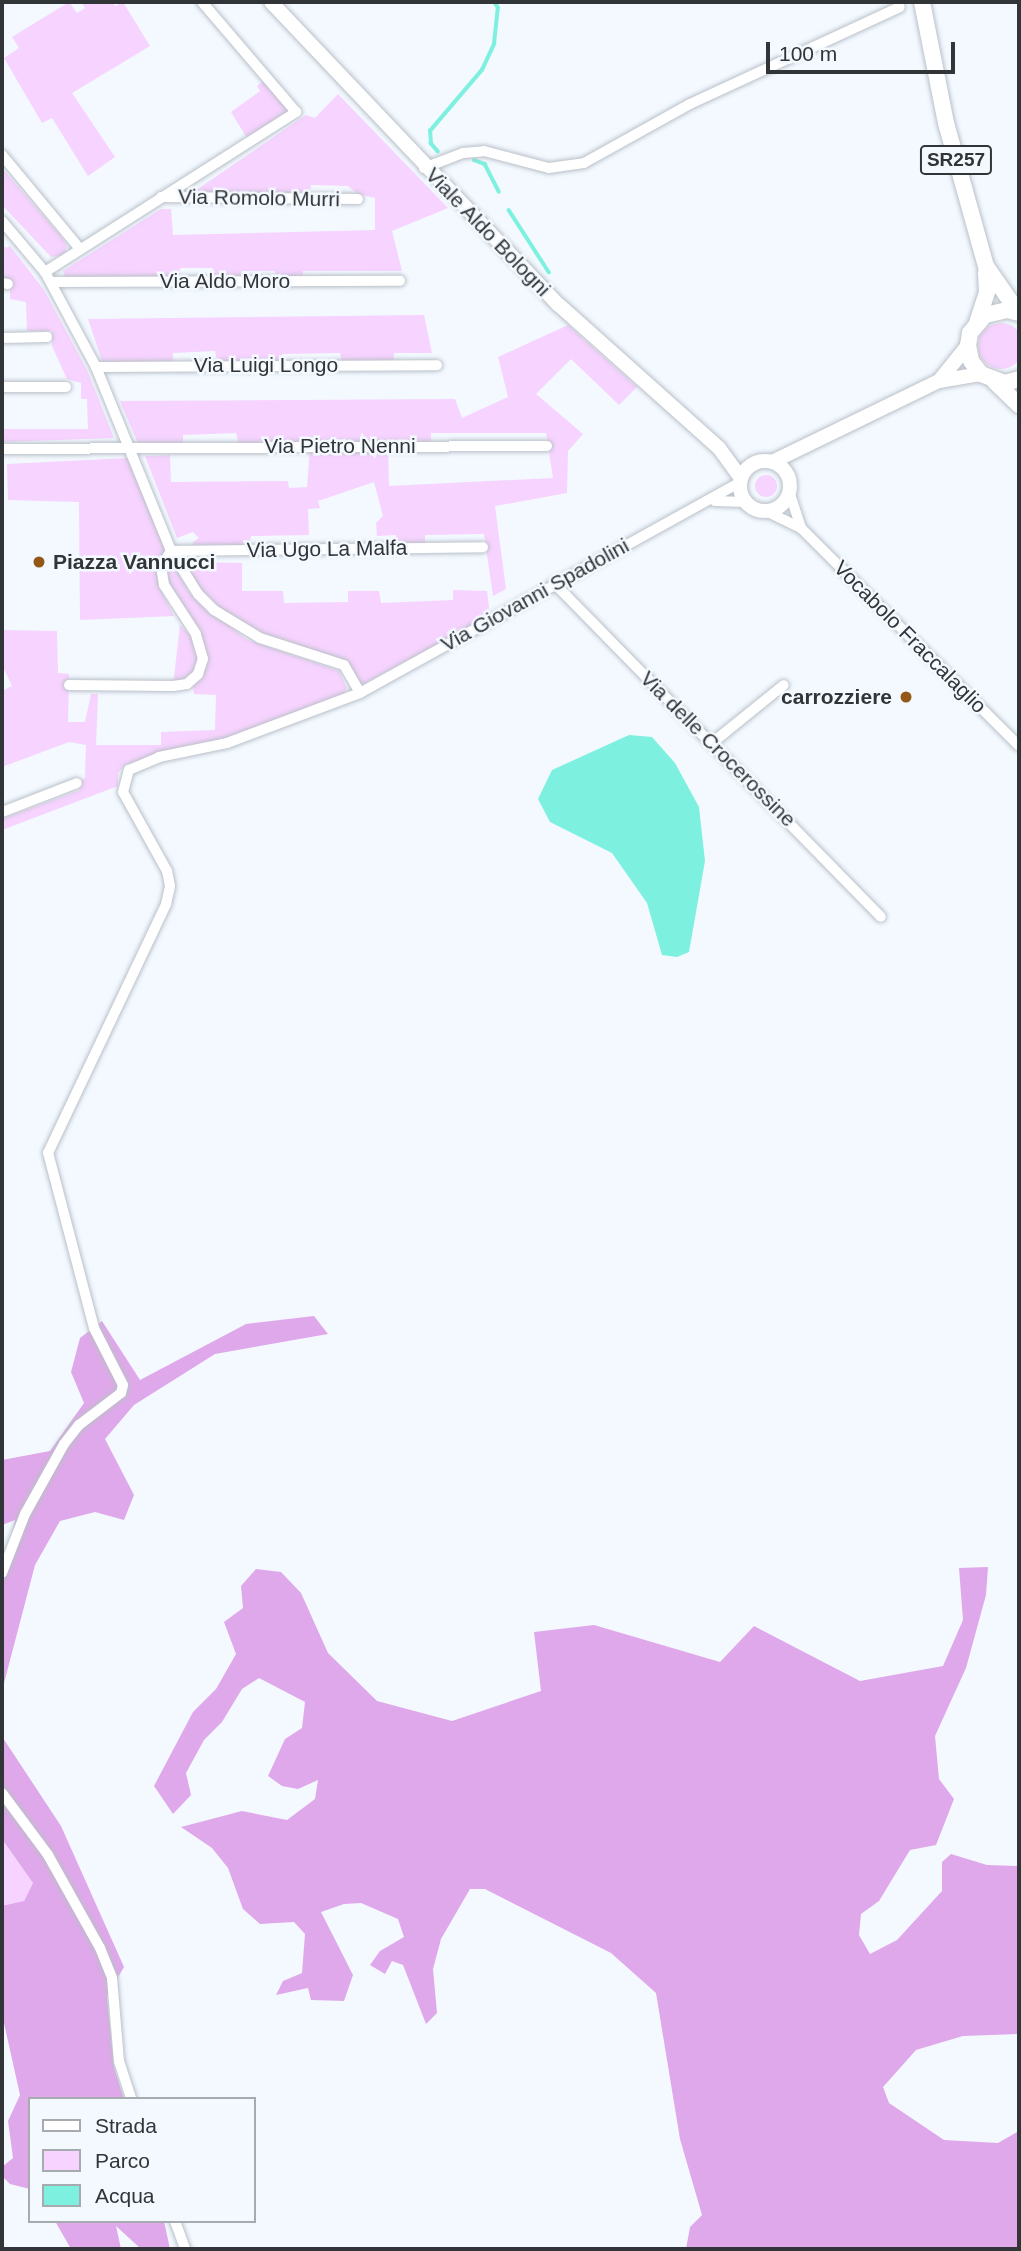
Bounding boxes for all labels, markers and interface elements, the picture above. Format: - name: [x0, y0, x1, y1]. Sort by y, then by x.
- scale bar: [769, 28, 958, 72]
- text: 100 m: [779, 42, 837, 65]
- road number: SR257: [919, 144, 993, 176]
- street label: Viale Aldo Bologni: [420, 162, 556, 302]
- street label: Via Romolo Murri: [178, 184, 340, 212]
- street label: Via Aldo Moro: [159, 268, 291, 294]
- street label: Via Luigi Longo: [194, 352, 338, 378]
- street label: Via Pietro Nenni: [264, 433, 416, 459]
- street label: Via Giovanni Spadolini: [437, 533, 633, 657]
- street label: Via Ugo La Malfa: [246, 535, 408, 563]
- place label: Piazza Vannucci: [53, 549, 215, 575]
- marker: Piazza Vannucci: [31, 554, 47, 570]
- street label: Vocabolo Fraccalaglio: [828, 555, 992, 719]
- street label: Via delle Crocerossine: [635, 666, 801, 832]
- place label: carrozziere: [781, 684, 892, 710]
- marker: carrozziere: [898, 689, 914, 705]
- legend: [28, 2097, 256, 2223]
- text: Strada: [95, 2114, 157, 2137]
- text: Parco: [95, 2149, 150, 2172]
- text: Acqua: [95, 2184, 155, 2207]

